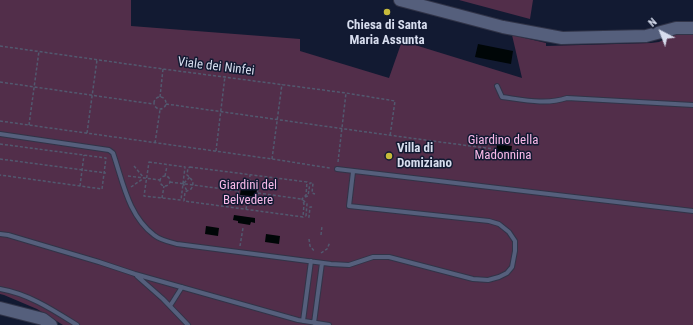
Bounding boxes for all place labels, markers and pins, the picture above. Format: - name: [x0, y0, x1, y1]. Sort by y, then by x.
- marker: Chiesa di Santa Maria Assunta: [382, 7, 392, 17]
- place label: Chiesa di Santa Maria Assunta: [347, 18, 427, 49]
- place label: Villa di Domiziano: [397, 141, 452, 172]
- marker: Villa di Domiziano: [384, 151, 394, 161]

